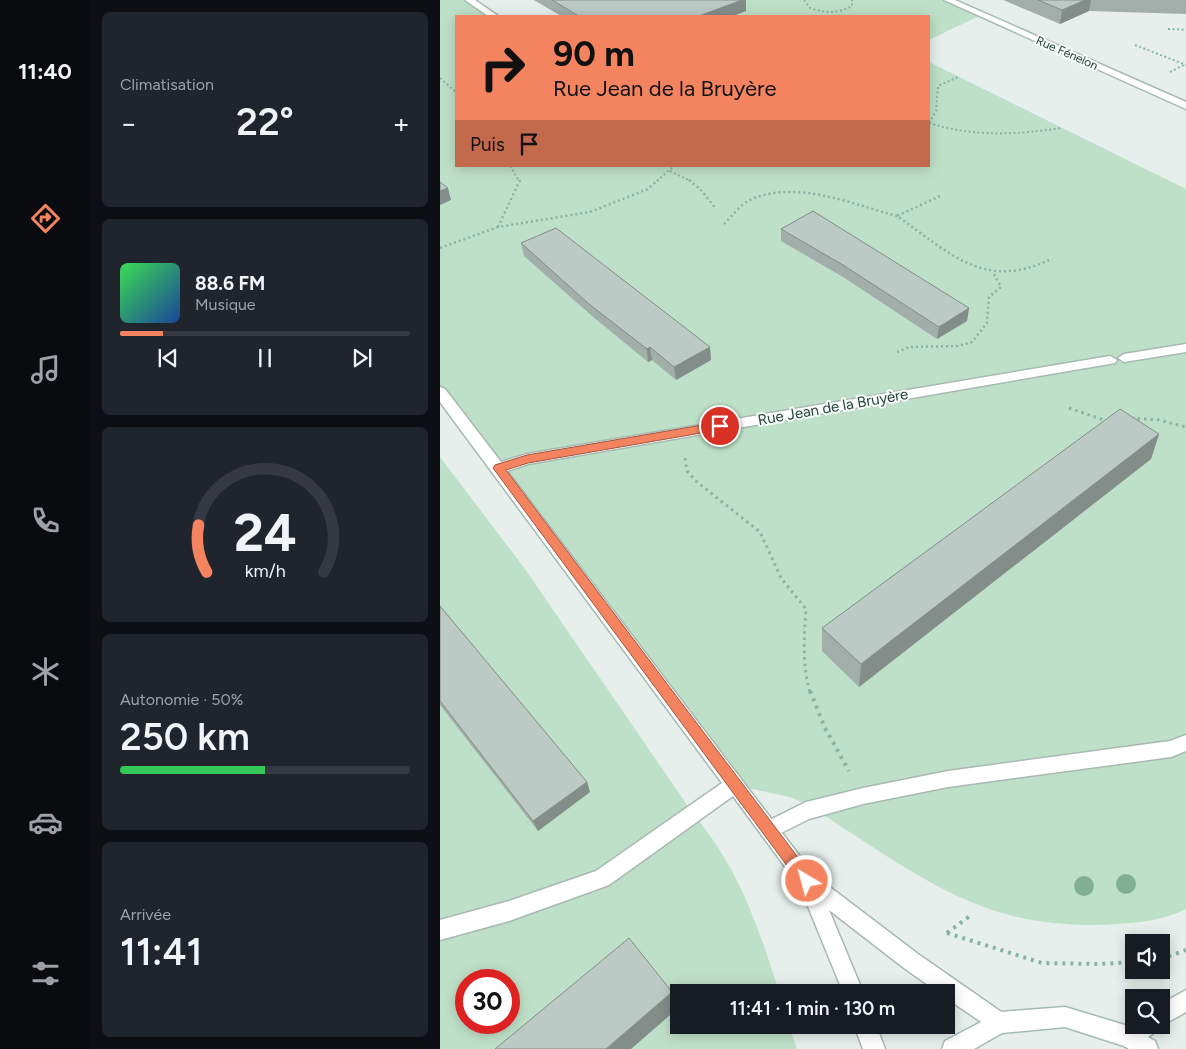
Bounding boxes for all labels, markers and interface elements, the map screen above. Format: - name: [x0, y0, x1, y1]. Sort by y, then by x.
- text: 90 m: [553, 33, 635, 75]
- street label: Rue Fénelon: [1034, 33, 1100, 73]
- icon: right: [470, 35, 535, 100]
- text: 11:40: [18, 58, 72, 85]
- text: Climatisation: [120, 75, 214, 94]
- text: Rue Jean de la Bruyère: [553, 75, 777, 102]
- text: 22°: [236, 99, 294, 145]
- text: −: [120, 106, 137, 140]
- text: +: [393, 106, 410, 140]
- icon: arrive: [515, 130, 543, 158]
- text: Puis: [470, 133, 505, 156]
- icon: directions: [28, 201, 63, 236]
- text: 88.6 FM: [195, 272, 265, 295]
- text: Musique: [195, 295, 256, 314]
- icon: previous: [154, 344, 182, 372]
- icon: pause: [251, 344, 279, 372]
- icon: next: [348, 344, 376, 372]
- icon: music: [28, 352, 63, 387]
- street label: Rue Jean de la Bruyère: [756, 385, 910, 429]
- pin: [699, 405, 741, 447]
- icon: arrive: [706, 412, 734, 440]
- text: 24: [233, 502, 297, 564]
- icon: phone: [28, 503, 63, 538]
- text: km/h: [245, 560, 285, 581]
- icon: climate: [28, 654, 63, 689]
- text: Autonomie · 50%: [120, 690, 243, 709]
- text: 250 km: [120, 714, 250, 760]
- icon: car: [28, 805, 63, 840]
- position arrow: [780, 854, 832, 906]
- text: Arrivée: [120, 905, 171, 924]
- text: 11:41: [120, 929, 202, 975]
- map controls: [1125, 934, 1170, 1034]
- button: sound: [1125, 934, 1170, 979]
- icon: filters: [28, 956, 63, 991]
- speed limit sign: 30: [455, 969, 520, 1034]
- button: search: [1125, 989, 1170, 1034]
- text: 11:41 · 1 min · 130 m: [730, 997, 895, 1020]

